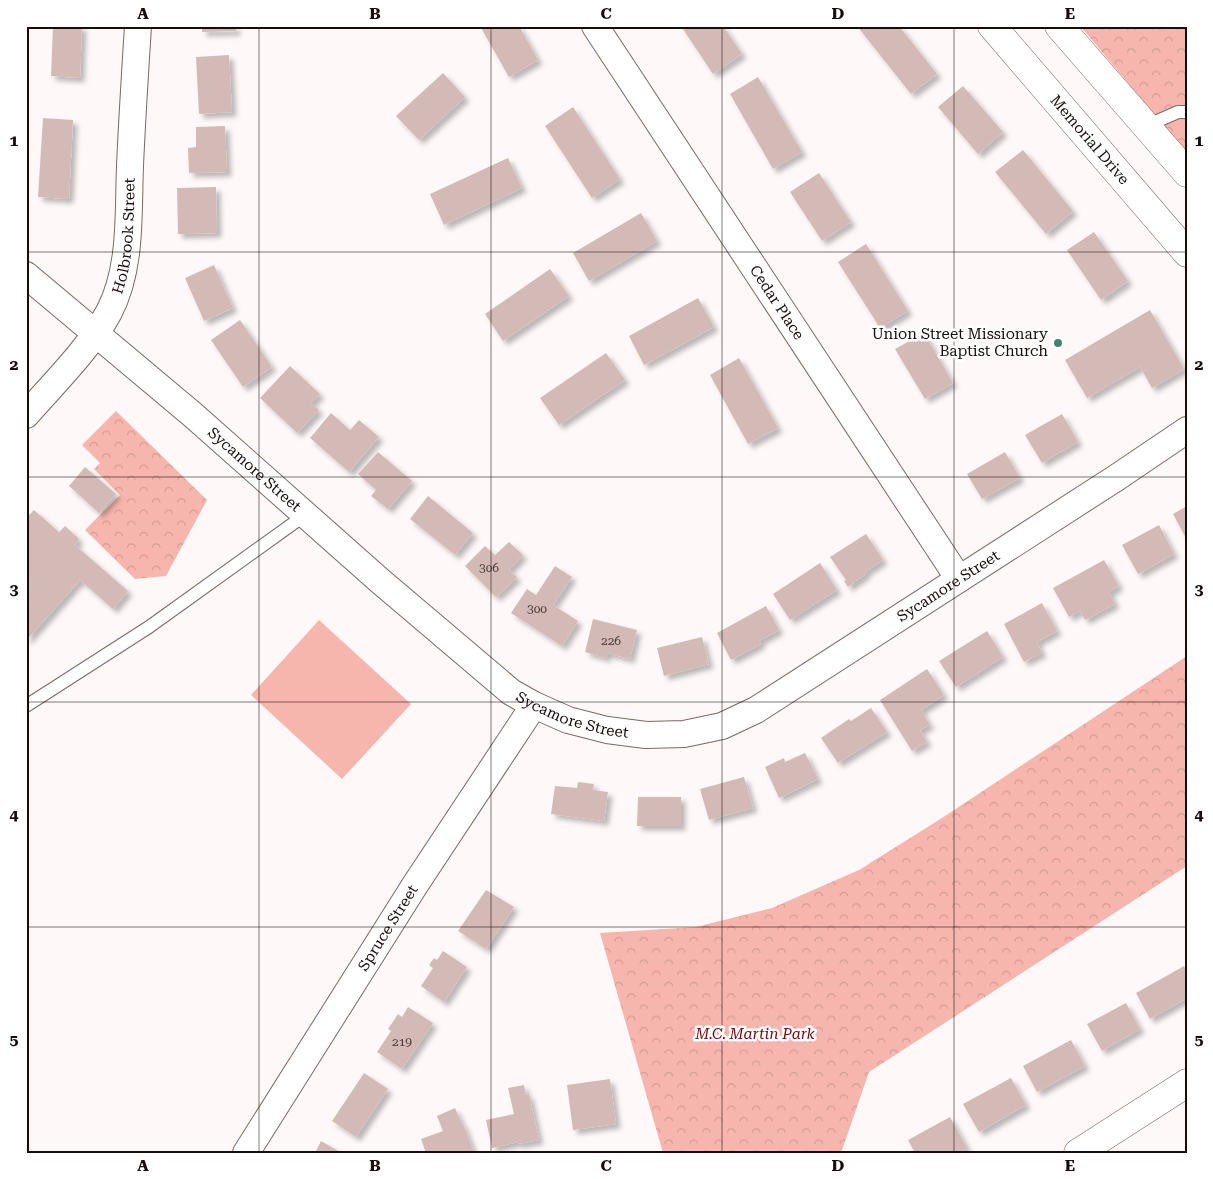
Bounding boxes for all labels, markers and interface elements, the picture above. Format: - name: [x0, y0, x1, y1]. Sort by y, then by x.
- text: A: [137, 4, 149, 23]
- text: B: [369, 4, 381, 23]
- text: C: [600, 4, 612, 23]
- text: D: [832, 4, 845, 23]
- text: E: [1065, 4, 1075, 23]
- street label: Memorial Drive: [1046, 91, 1133, 188]
- text: 1: [10, 131, 19, 150]
- text: 1: [1195, 131, 1204, 150]
- street label: Holbrook Street: [108, 177, 139, 296]
- street label: Cedar Place: [746, 262, 808, 343]
- place label: Union Street Missionary Baptist Church: [872, 325, 1048, 360]
- marker: Union Street Missionary Baptist Church: [1052, 337, 1064, 349]
- text: 2: [10, 355, 19, 374]
- text: 2: [1195, 355, 1204, 374]
- street label: Sycamore Street: [204, 423, 305, 516]
- street label: Sycamore Street: [894, 546, 1003, 626]
- house number: 306: [479, 561, 499, 575]
- text: 3: [10, 580, 19, 599]
- text: 3: [1195, 580, 1204, 599]
- house number: 300: [527, 602, 547, 616]
- house number: 226: [601, 634, 621, 648]
- street label: Sycamore Street: [513, 688, 630, 742]
- text: 4: [10, 805, 19, 824]
- text: 4: [1195, 805, 1204, 824]
- street label: Spruce Street: [354, 881, 422, 974]
- park label: M.C. Martin Park: [694, 1025, 816, 1043]
- text: 5: [10, 1030, 19, 1049]
- text: 5: [1195, 1030, 1204, 1049]
- house number: 219: [392, 1035, 412, 1049]
- text: A: [137, 1156, 149, 1175]
- text: B: [369, 1156, 381, 1175]
- text: C: [600, 1156, 612, 1175]
- text: D: [832, 1156, 845, 1175]
- text: E: [1065, 1156, 1075, 1175]

